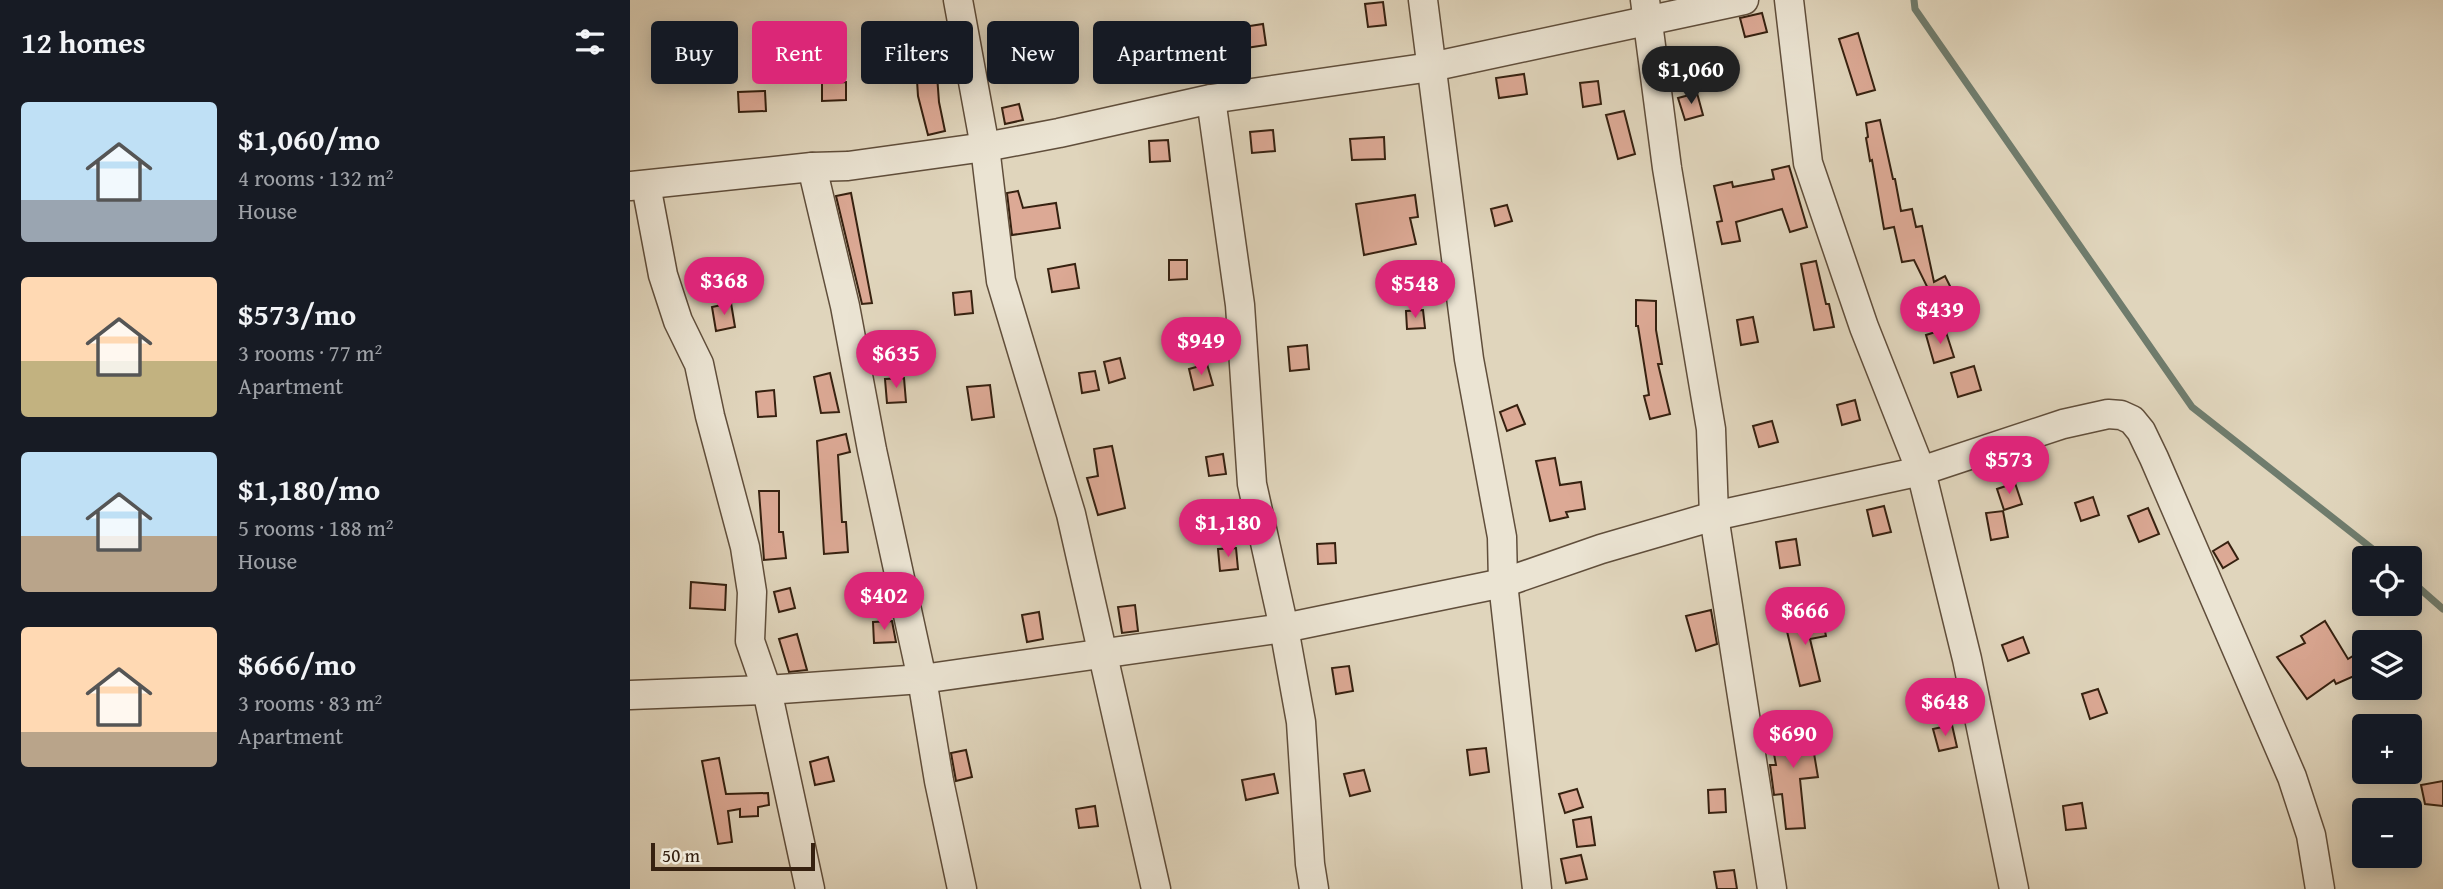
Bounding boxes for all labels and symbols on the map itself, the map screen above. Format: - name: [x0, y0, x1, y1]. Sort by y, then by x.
- pin: $1,060: [1634, 46, 1748, 106]
- pin: $368: [683, 258, 765, 317]
- pin: $548: [1374, 260, 1456, 320]
- pin: $439: [1899, 286, 1981, 346]
- pin: $949: [1160, 318, 1242, 377]
- pin: $635: [855, 330, 937, 390]
- pin: $573: [1968, 436, 2050, 496]
- pin: $1,180: [1171, 500, 1285, 559]
- pin: $402: [843, 572, 925, 632]
- pin: $666: [1764, 588, 1846, 647]
- pin: $648: [1904, 678, 1986, 738]
- pin: $690: [1752, 710, 1834, 770]
- scale bar: [651, 840, 816, 872]

